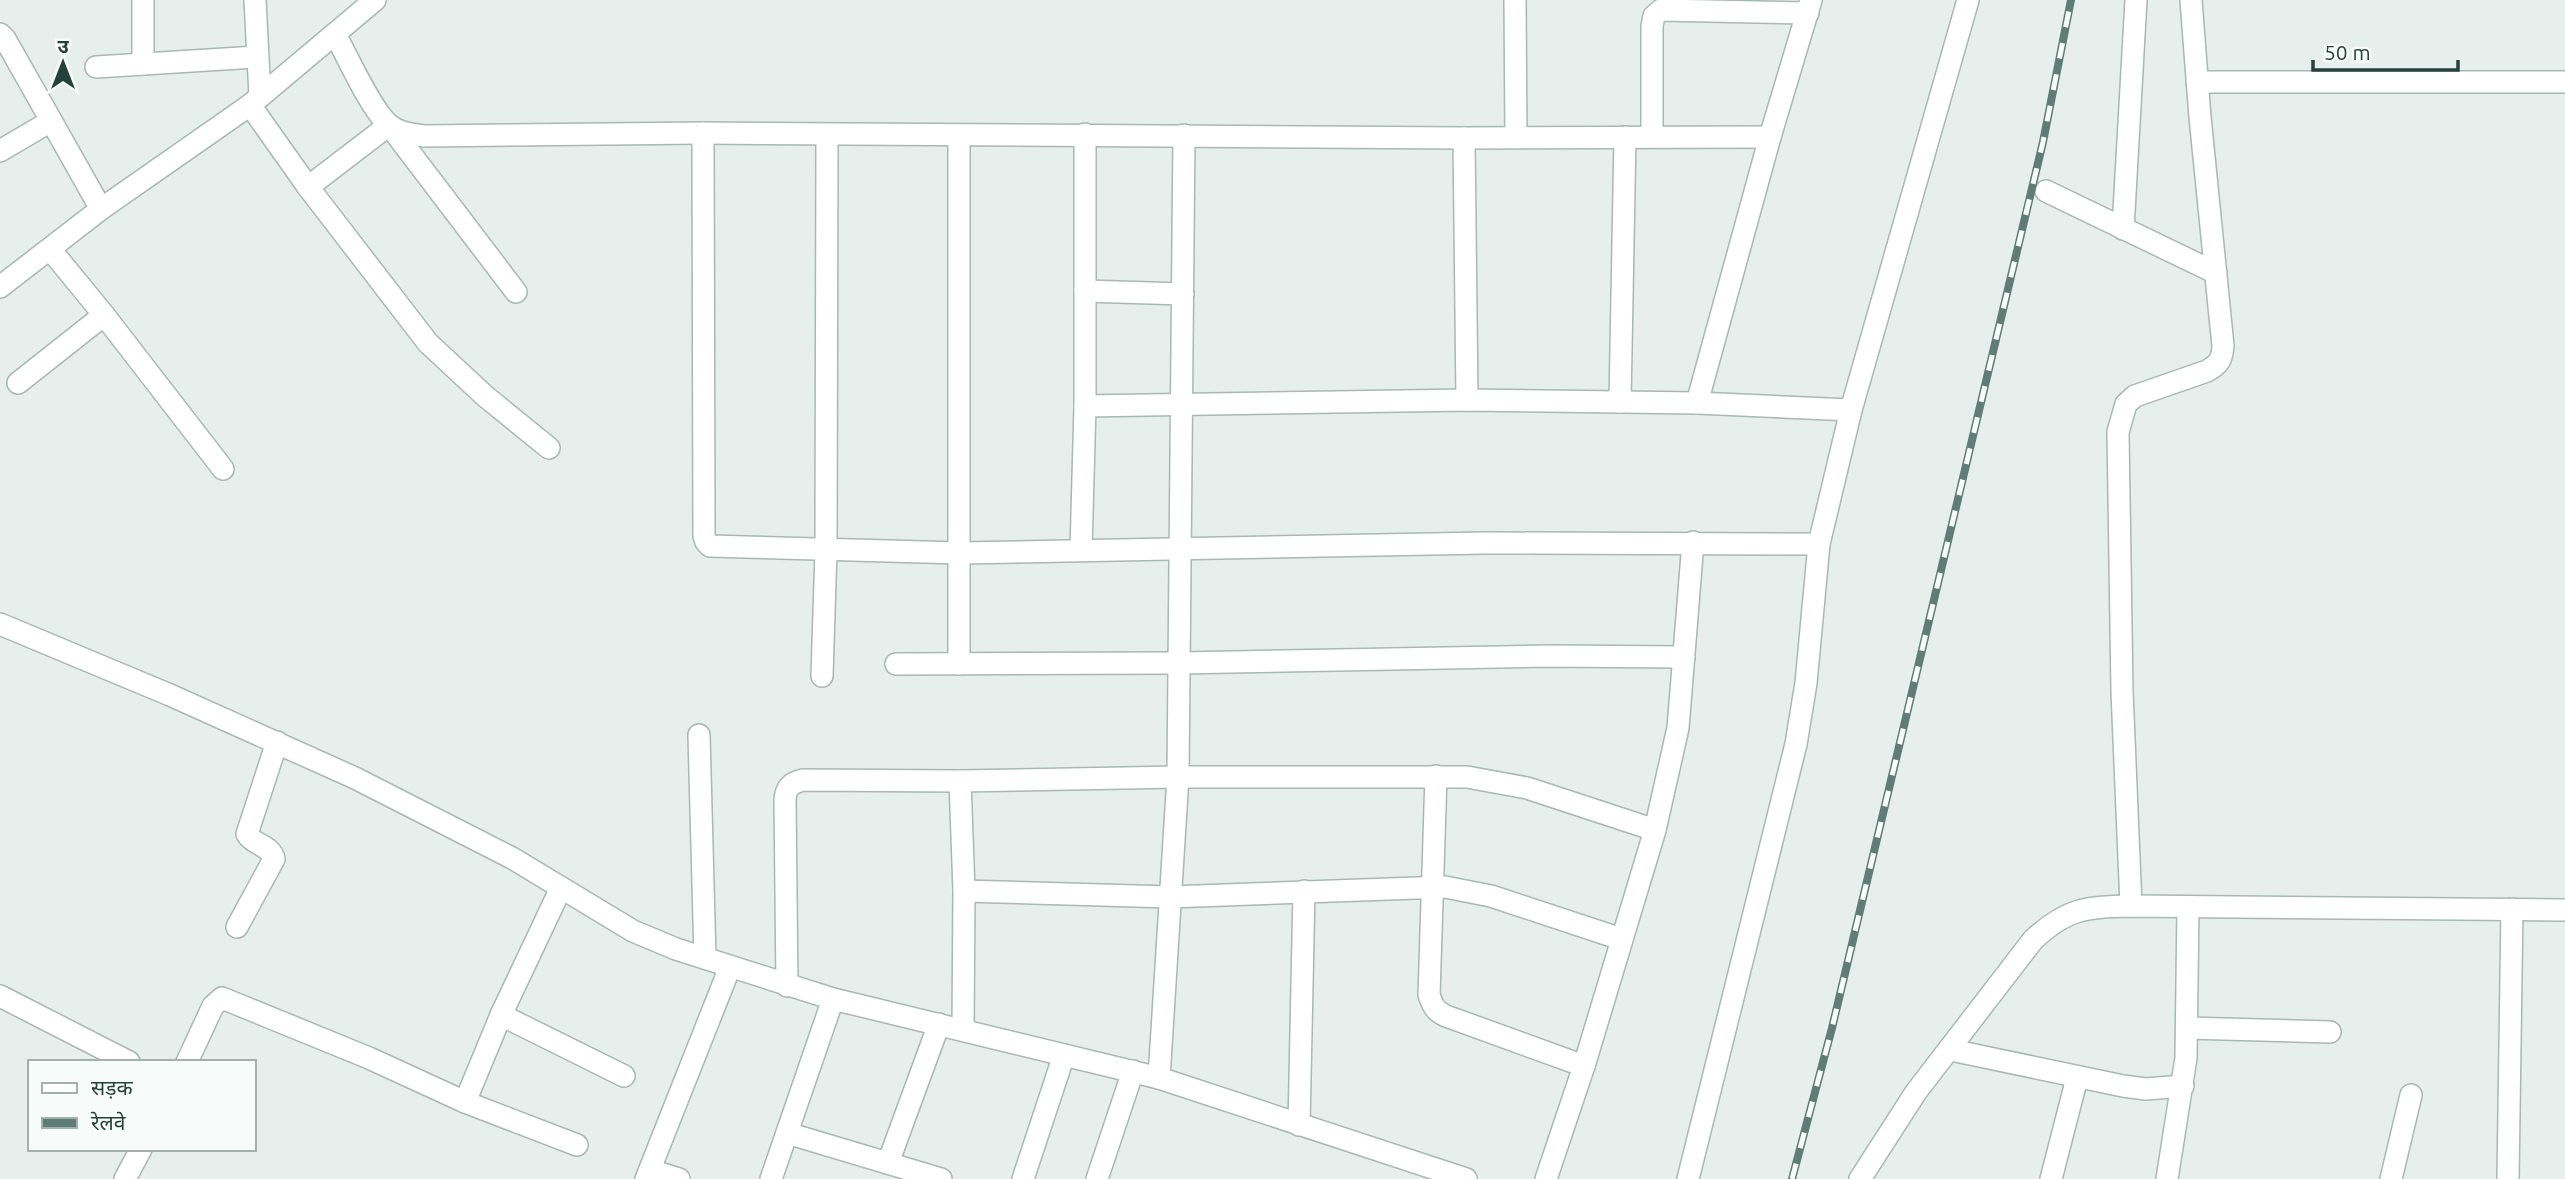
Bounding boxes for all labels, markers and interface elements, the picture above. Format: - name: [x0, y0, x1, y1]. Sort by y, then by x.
- north arrow: [28, 28, 98, 98]
- scale bar: [2313, 28, 2458, 72]
- text: उ: [57, 35, 69, 57]
- text: 50 m: [2324, 40, 2371, 64]
- legend: [28, 1060, 256, 1151]
- text: सड़क: [91, 1075, 133, 1099]
- text: रेलवे: [90, 1110, 126, 1134]

